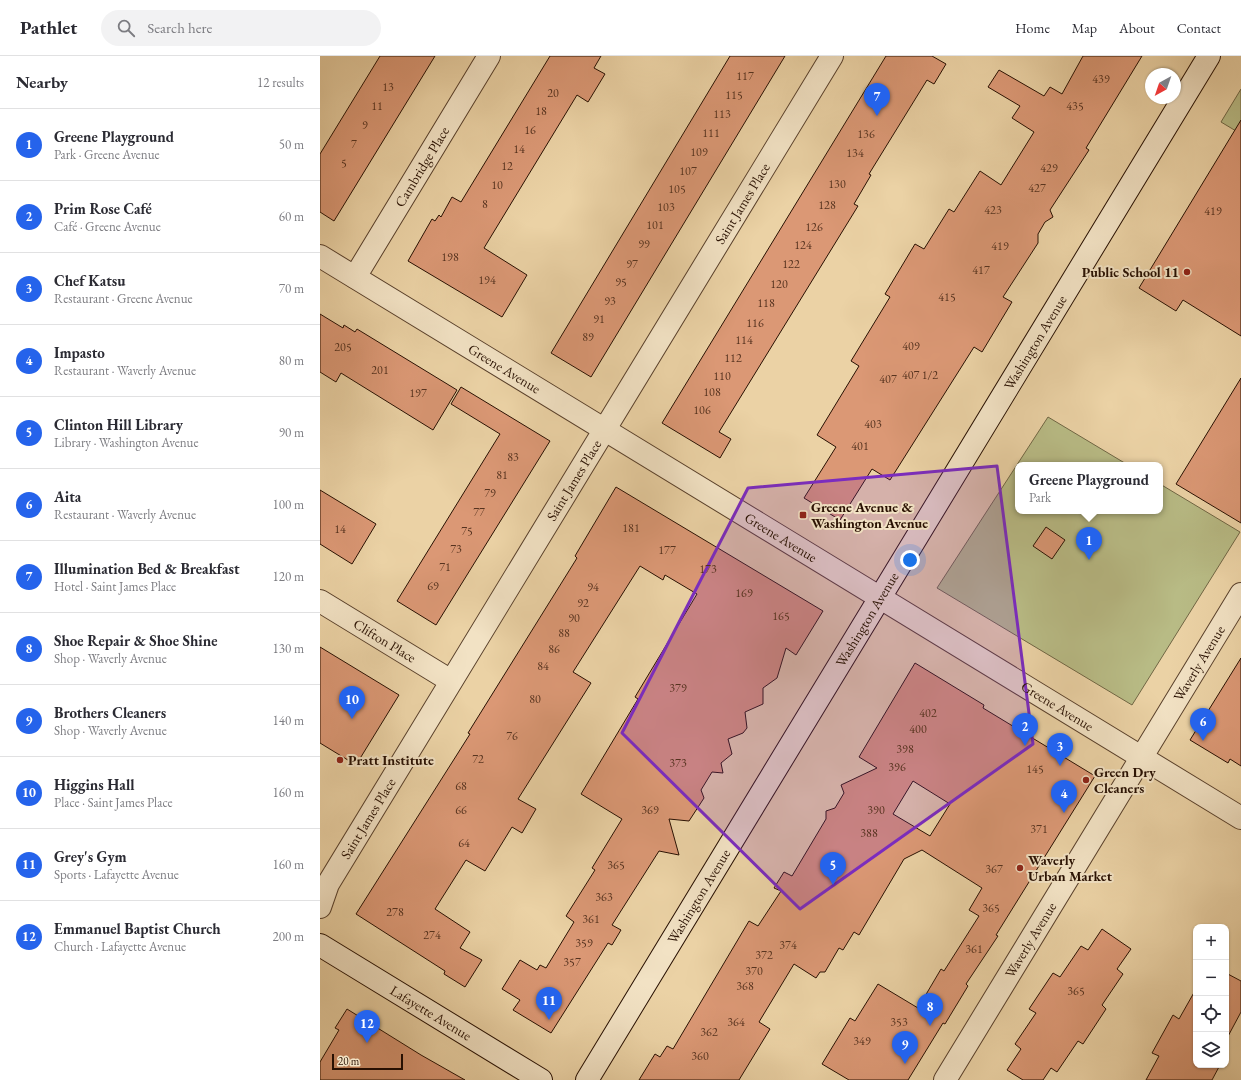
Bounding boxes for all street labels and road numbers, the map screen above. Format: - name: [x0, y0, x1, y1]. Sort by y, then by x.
- street label: Cambridge Place: [391, 123, 453, 210]
- street label: Saint James Place: [711, 159, 774, 247]
- street label: Washington Avenue: [999, 291, 1071, 393]
- street label: Greene Avenue: [465, 340, 544, 398]
- street label: Saint James Place: [542, 436, 606, 524]
- street label: Greene Avenue: [741, 508, 821, 567]
- street label: Washington Avenue: [831, 568, 903, 670]
- street label: Clifton Place: [350, 615, 420, 667]
- street label: Waverly Avenue: [1169, 622, 1229, 704]
- street label: Greene Avenue: [1018, 677, 1098, 735]
- street label: Saint James Place: [336, 774, 400, 862]
- street label: Washington Avenue: [663, 845, 734, 947]
- street label: Waverly Avenue: [1000, 898, 1060, 981]
- street label: Lafayette Avenue: [387, 981, 475, 1045]

